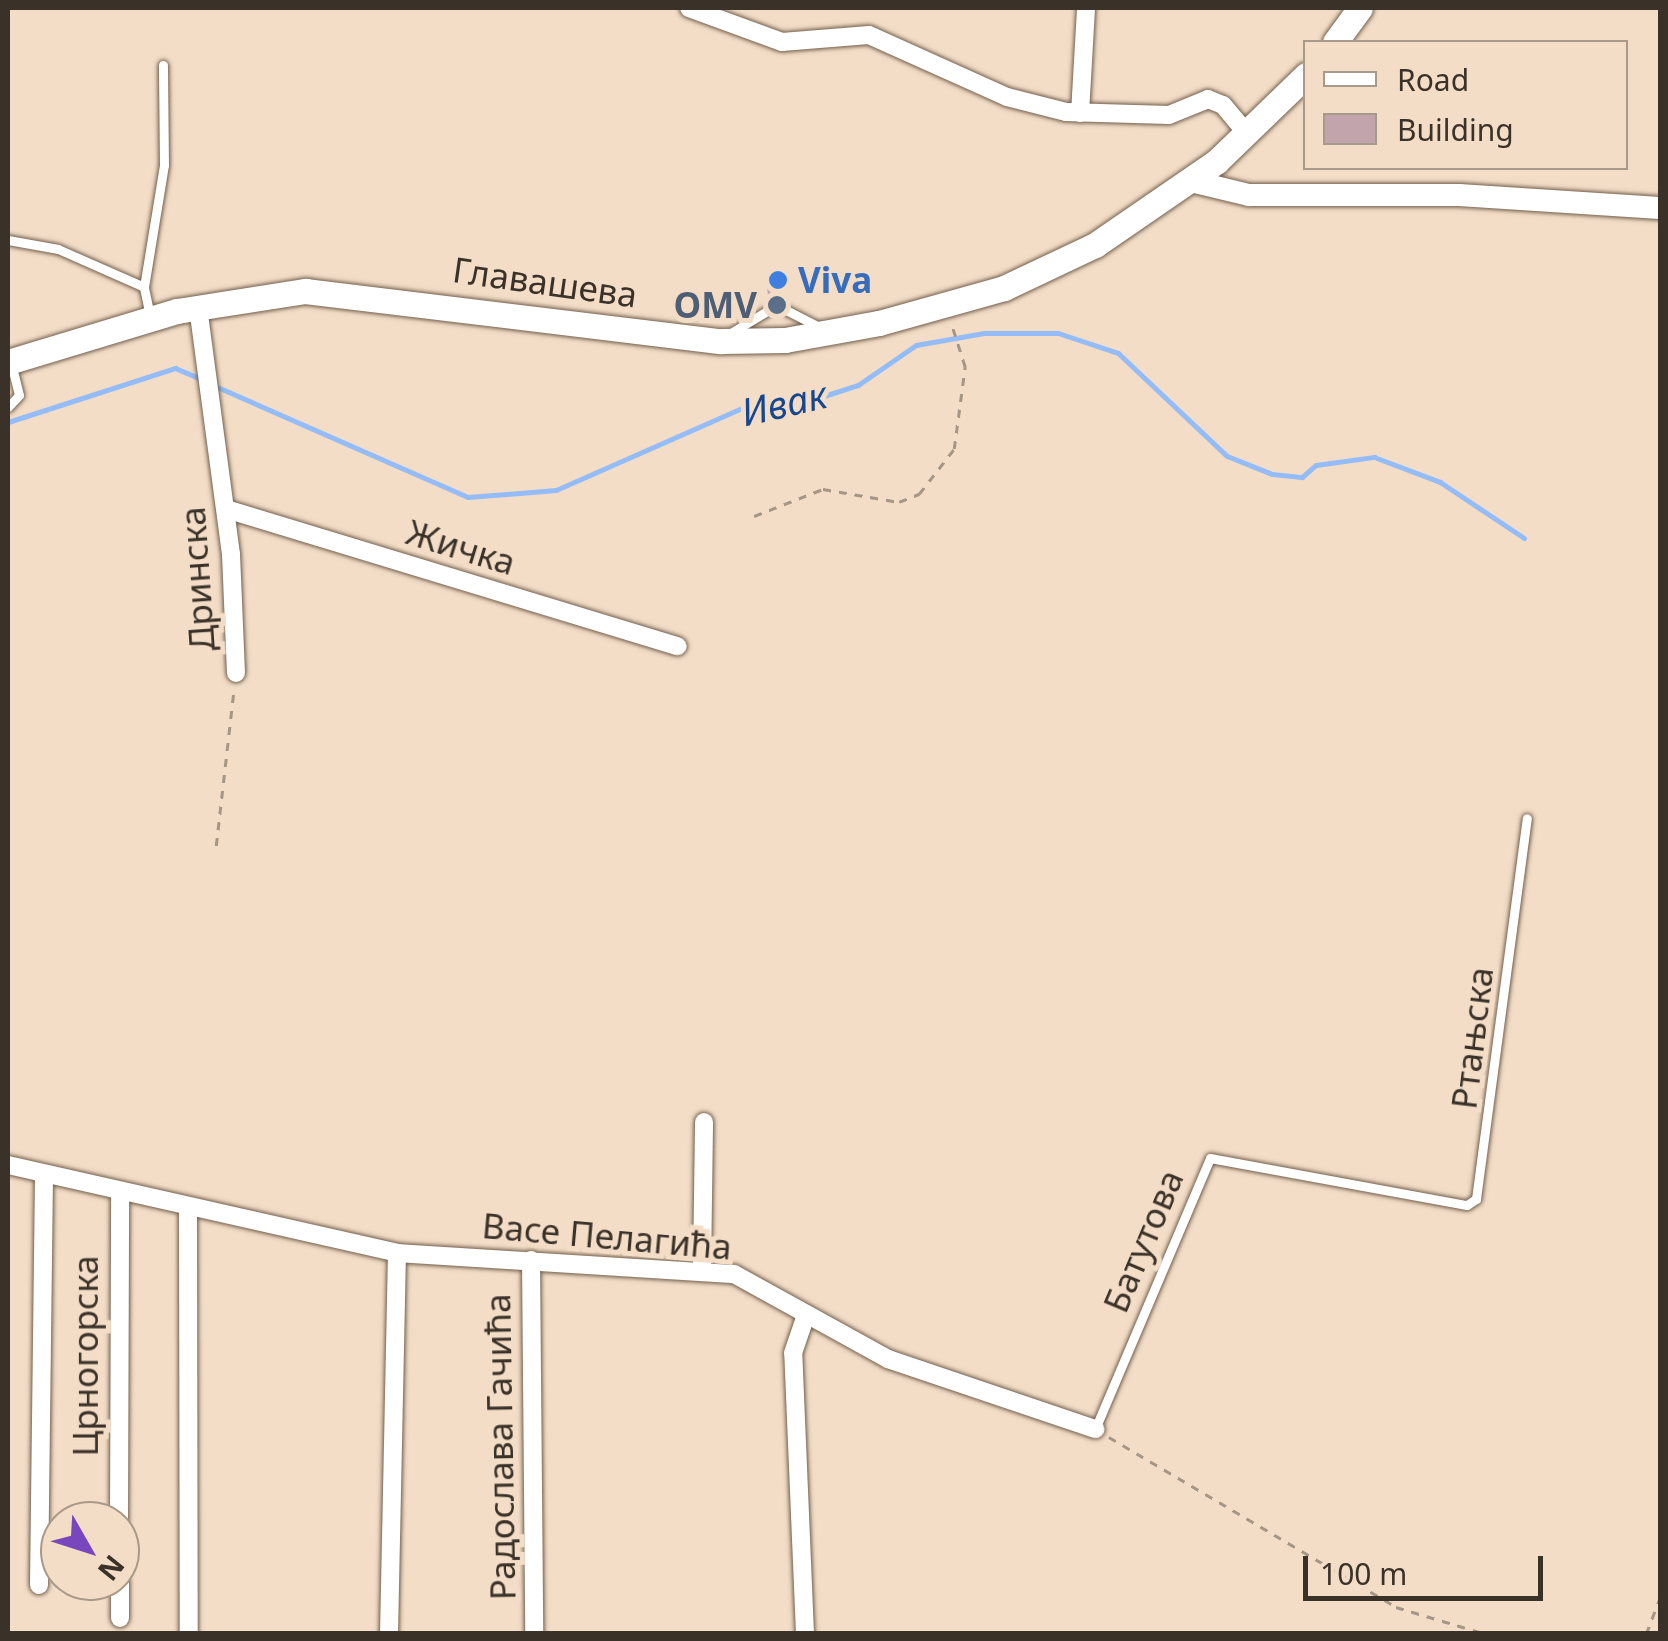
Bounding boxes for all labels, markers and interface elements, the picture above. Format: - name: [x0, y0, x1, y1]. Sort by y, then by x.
- legend: [1303, 40, 1628, 170]
- text: Road: [1397, 59, 1469, 100]
- text: Building: [1397, 109, 1514, 150]
- street label: Главашева: [450, 248, 640, 316]
- place label: Viva: [798, 259, 872, 301]
- marker: Viva: [767, 269, 789, 291]
- place label: OMV: [674, 284, 757, 326]
- marker: OMV: [766, 294, 788, 316]
- water label: Ивак: [737, 371, 831, 435]
- street label: Дринска: [171, 505, 223, 653]
- street label: Жичка: [402, 511, 520, 583]
- street label: Ртањска: [1442, 965, 1502, 1111]
- street label: Батутова: [1094, 1163, 1192, 1319]
- street label: Васе Пелагића: [480, 1204, 734, 1268]
- street label: Црногорска: [64, 1255, 106, 1457]
- street label: Радослава Гачића: [476, 1293, 524, 1601]
- north arrow: [40, 1501, 140, 1601]
- scale bar: [1308, 1536, 1548, 1598]
- text: N: [90, 1548, 134, 1589]
- text: 100 m: [1320, 1553, 1407, 1594]

